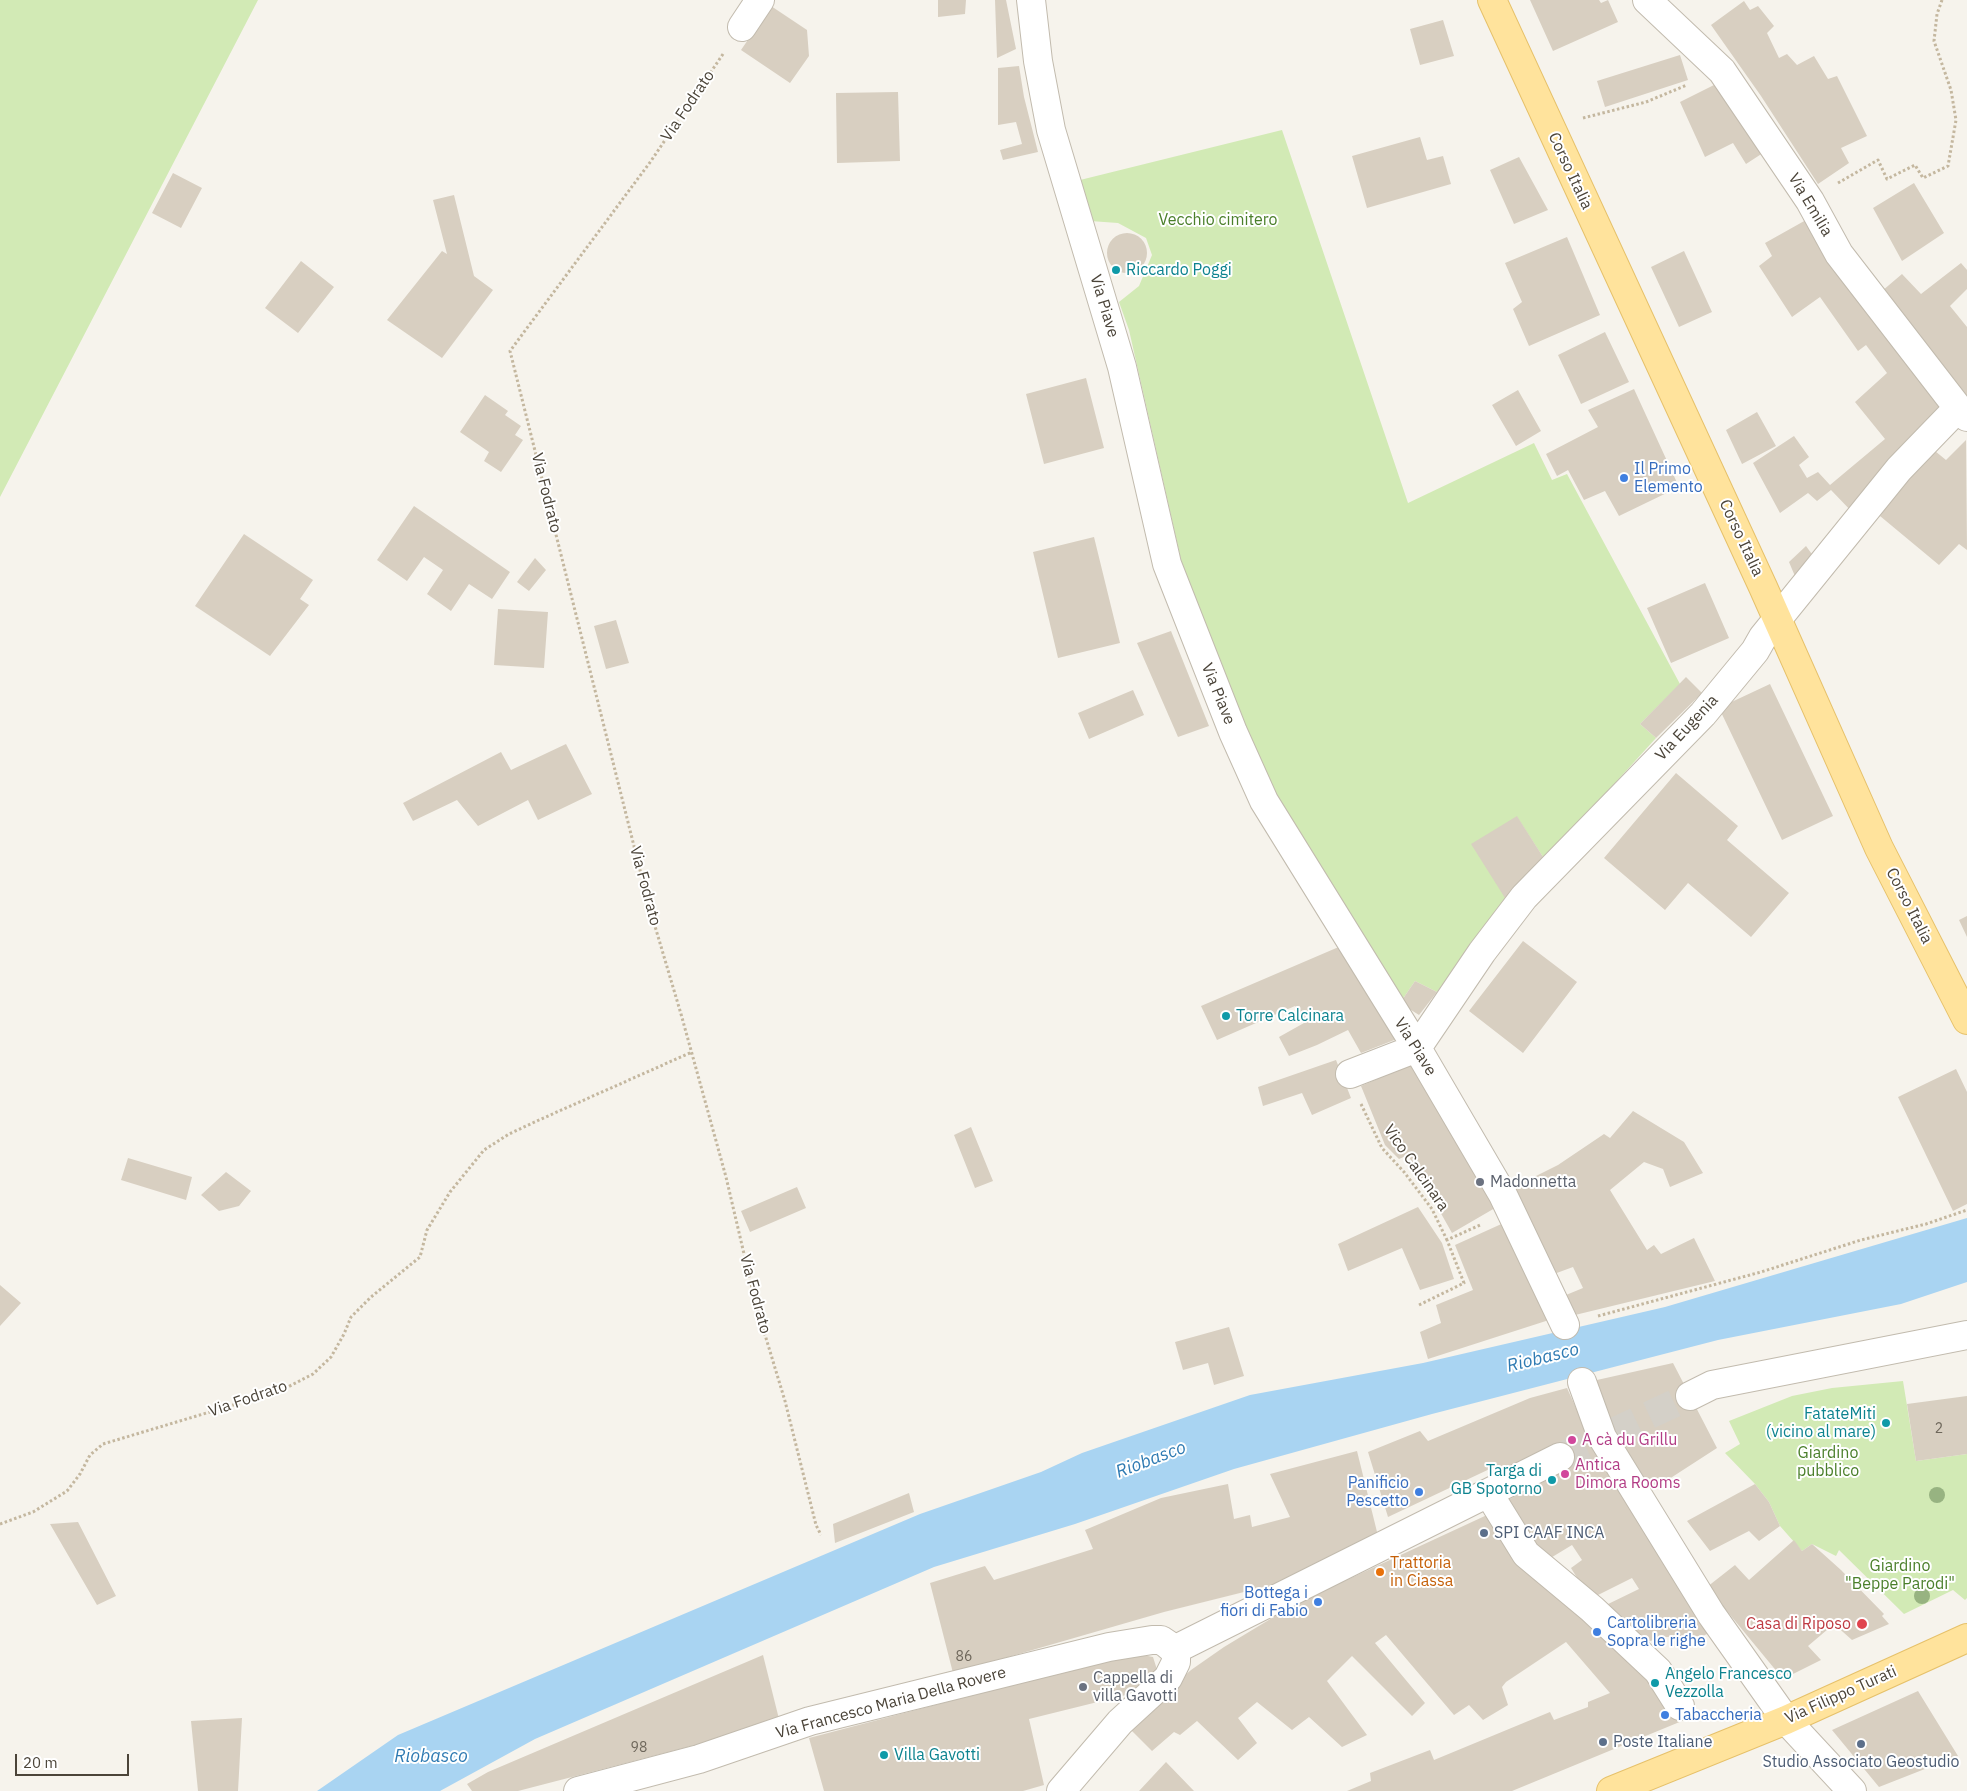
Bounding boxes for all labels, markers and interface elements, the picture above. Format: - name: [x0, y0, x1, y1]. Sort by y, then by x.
- street label: Via Fodrato: [657, 67, 719, 145]
- street label: Corso Italia: [1544, 129, 1596, 213]
- street label: Via Emilia: [1784, 170, 1836, 240]
- park label: Vecchio cimitero: [1159, 210, 1277, 230]
- place label: Riccardo Poggi: [1126, 260, 1232, 280]
- marker: Riccardo Poggi: [1110, 264, 1122, 276]
- street label: Via Piave: [1085, 272, 1123, 340]
- street label: Via Fodrato: [527, 451, 565, 535]
- place label: Il Primo Elemento: [1634, 459, 1703, 497]
- marker: Il Primo Elemento: [1618, 472, 1630, 484]
- street label: Corso Italia: [1715, 496, 1767, 580]
- street label: Via Piave: [1197, 660, 1239, 728]
- street label: Via Eugenia: [1652, 691, 1722, 765]
- street label: Via Fodrato: [625, 844, 665, 928]
- street label: Corso Italia: [1882, 865, 1936, 947]
- place label: Torre Calcinara: [1236, 1006, 1344, 1026]
- marker: Torre Calcinara: [1220, 1010, 1232, 1022]
- street label: Via Piave: [1390, 1014, 1440, 1080]
- street label: Vico Calcinara: [1379, 1121, 1453, 1215]
- place label: Madonnetta: [1490, 1172, 1576, 1192]
- marker: Madonnetta: [1474, 1176, 1486, 1188]
- street label: Via Fodrato: [735, 1252, 775, 1336]
- water label: Riobasco: [1505, 1339, 1581, 1377]
- street label: Via Fodrato: [206, 1377, 290, 1421]
- place label: FatateMiti (vicino al mare): [1766, 1404, 1876, 1442]
- marker: FatateMiti (vicino al mare): [1880, 1417, 1892, 1429]
- house number: 2: [1935, 1421, 1943, 1437]
- place label: A cà du Grillu: [1582, 1430, 1677, 1450]
- marker: A cà du Grillu: [1566, 1434, 1578, 1446]
- water label: Riobasco: [1113, 1437, 1189, 1483]
- park label: Giardino pubblico: [1797, 1443, 1859, 1481]
- place label: Antica Dimora Rooms: [1575, 1455, 1680, 1493]
- place label: Targa di GB Spotorno: [1451, 1461, 1542, 1499]
- marker: Antica Dimora Rooms: [1559, 1468, 1571, 1480]
- place label: Panificio Pescetto: [1346, 1473, 1409, 1511]
- marker: Targa di GB Spotorno: [1546, 1474, 1558, 1486]
- marker: Panificio Pescetto: [1413, 1486, 1425, 1498]
- place label: SPI CAAF INCA: [1494, 1523, 1604, 1543]
- marker: SPI CAAF INCA: [1478, 1527, 1490, 1539]
- place label: Trattoria in Ciassa: [1390, 1553, 1453, 1591]
- park label: Giardino "Beppe Parodi": [1845, 1556, 1955, 1594]
- marker: Trattoria in Ciassa: [1374, 1566, 1386, 1578]
- place label: Bottega i fiori di Fabio: [1220, 1583, 1308, 1621]
- marker: Bottega i fiori di Fabio: [1312, 1596, 1324, 1608]
- place label: Cartolibreria Sopra le righe: [1607, 1613, 1706, 1651]
- place label: Casa di Riposo: [1746, 1614, 1851, 1634]
- marker: Casa di Riposo: [1855, 1617, 1869, 1631]
- marker: Cartolibreria Sopra le righe: [1591, 1626, 1603, 1638]
- house number: 86: [956, 1649, 972, 1665]
- street label: Via Filippo Turati: [1782, 1662, 1900, 1728]
- street label: Via Francesco Maria Della Rovere: [774, 1663, 1008, 1743]
- place label: Angelo Francesco Vezzolla: [1665, 1664, 1792, 1702]
- place label: Cappella di villa Gavotti: [1093, 1668, 1177, 1706]
- marker: Angelo Francesco Vezzolla: [1649, 1677, 1661, 1689]
- marker: Cappella di villa Gavotti: [1077, 1681, 1089, 1693]
- place label: Tabaccheria: [1675, 1705, 1762, 1725]
- marker: Tabaccheria: [1659, 1709, 1671, 1721]
- place label: Poste Italiane: [1613, 1732, 1712, 1752]
- marker: Poste Italiane: [1597, 1736, 1609, 1748]
- marker: Studio Associato Geostudio: [1855, 1738, 1867, 1750]
- house number: 98: [631, 1740, 647, 1756]
- scale bar: [18, 1744, 131, 1776]
- place label: Villa Gavotti: [894, 1745, 980, 1765]
- water label: Riobasco: [394, 1746, 468, 1768]
- marker: Villa Gavotti: [878, 1749, 890, 1761]
- place label: Studio Associato Geostudio: [1762, 1752, 1960, 1772]
- text: 20 m: [23, 1753, 58, 1772]

